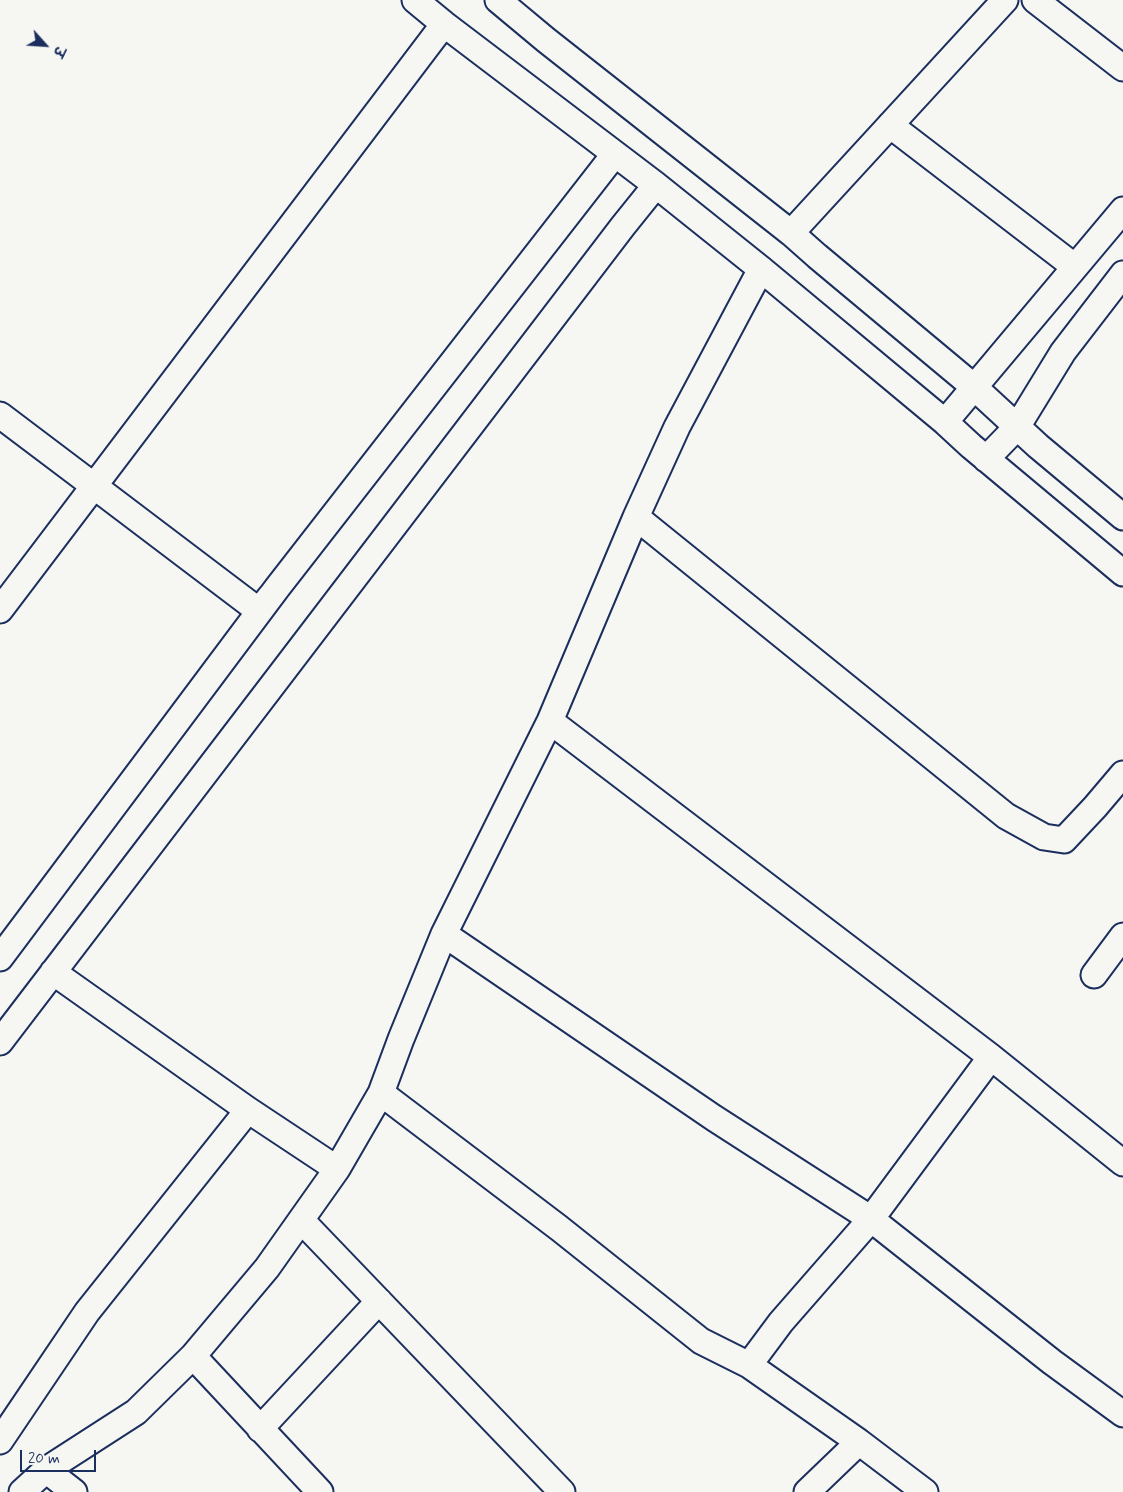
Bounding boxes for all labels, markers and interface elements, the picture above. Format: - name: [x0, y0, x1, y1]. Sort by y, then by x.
- north arrow: [20, 20, 70, 70]
- text: उ: [48, 43, 69, 60]
- scale bar: [22, 1440, 99, 1472]
- text: 20 m: [28, 1449, 60, 1469]

